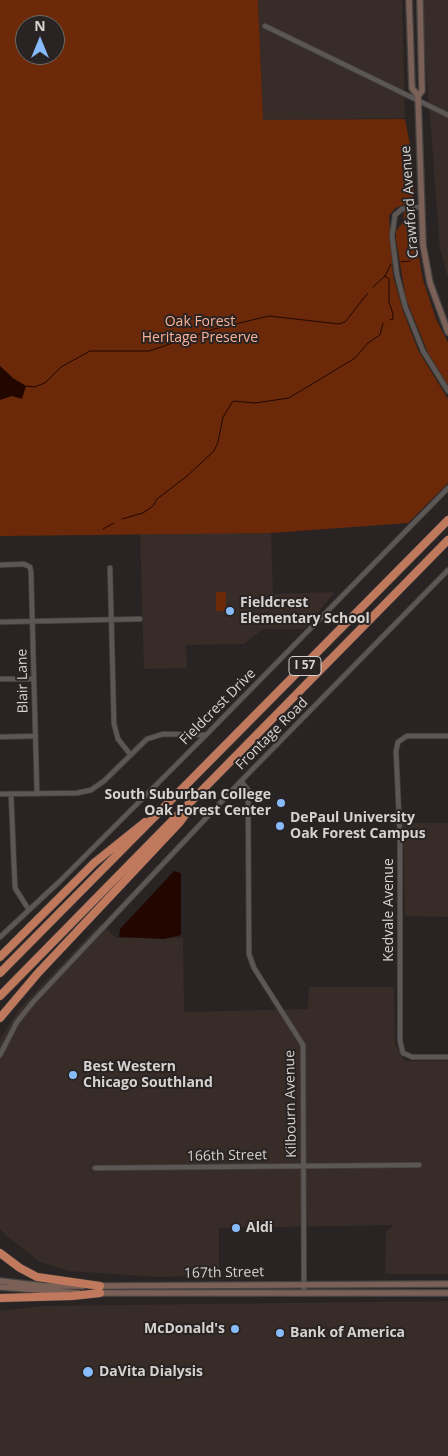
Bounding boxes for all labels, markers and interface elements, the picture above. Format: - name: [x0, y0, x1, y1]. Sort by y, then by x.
- north arrow: [15, 15, 65, 65]
- text: N: [34, 16, 46, 35]
- street label: Crawford Avenue: [398, 145, 422, 259]
- park label: Oak Forest Heritage Preserve: [142, 314, 258, 347]
- place label: Fieldcrest Elementary School: [240, 595, 370, 628]
- marker: Fieldcrest Elementary School: [224, 605, 236, 617]
- street label: Blair Lane: [14, 648, 32, 714]
- road number: I 57: [289, 656, 321, 676]
- street label: Fieldcrest Drive: [177, 666, 259, 748]
- street label: Frontage Road: [232, 694, 312, 774]
- place label: South Suburban College Oak Forest Center: [104, 787, 271, 820]
- marker: South Suburban College Oak Forest Center: [275, 797, 287, 809]
- place label: DePaul University Oak Forest Campus: [290, 810, 426, 842]
- marker: DePaul University Oak Forest Campus: [274, 820, 286, 832]
- street label: Kedvale Avenue: [381, 858, 397, 962]
- street label: Kilbourn Avenue: [282, 1050, 300, 1158]
- place label: Best Western Chicago Southland: [83, 1059, 213, 1092]
- marker: Best Western Chicago Southland: [67, 1069, 79, 1081]
- street label: 166th Street: [187, 1147, 267, 1165]
- place label: Aldi: [246, 1220, 273, 1236]
- marker: Aldi: [230, 1222, 242, 1234]
- street label: 167th Street: [184, 1264, 264, 1282]
- place label: McDonald's: [144, 1321, 225, 1337]
- marker: McDonald's: [229, 1323, 241, 1335]
- place label: Bank of America: [290, 1325, 405, 1341]
- marker: Bank of America: [274, 1327, 286, 1339]
- place label: DaVita Dialysis: [99, 1364, 203, 1380]
- marker: DaVita Dialysis: [81, 1365, 95, 1379]

